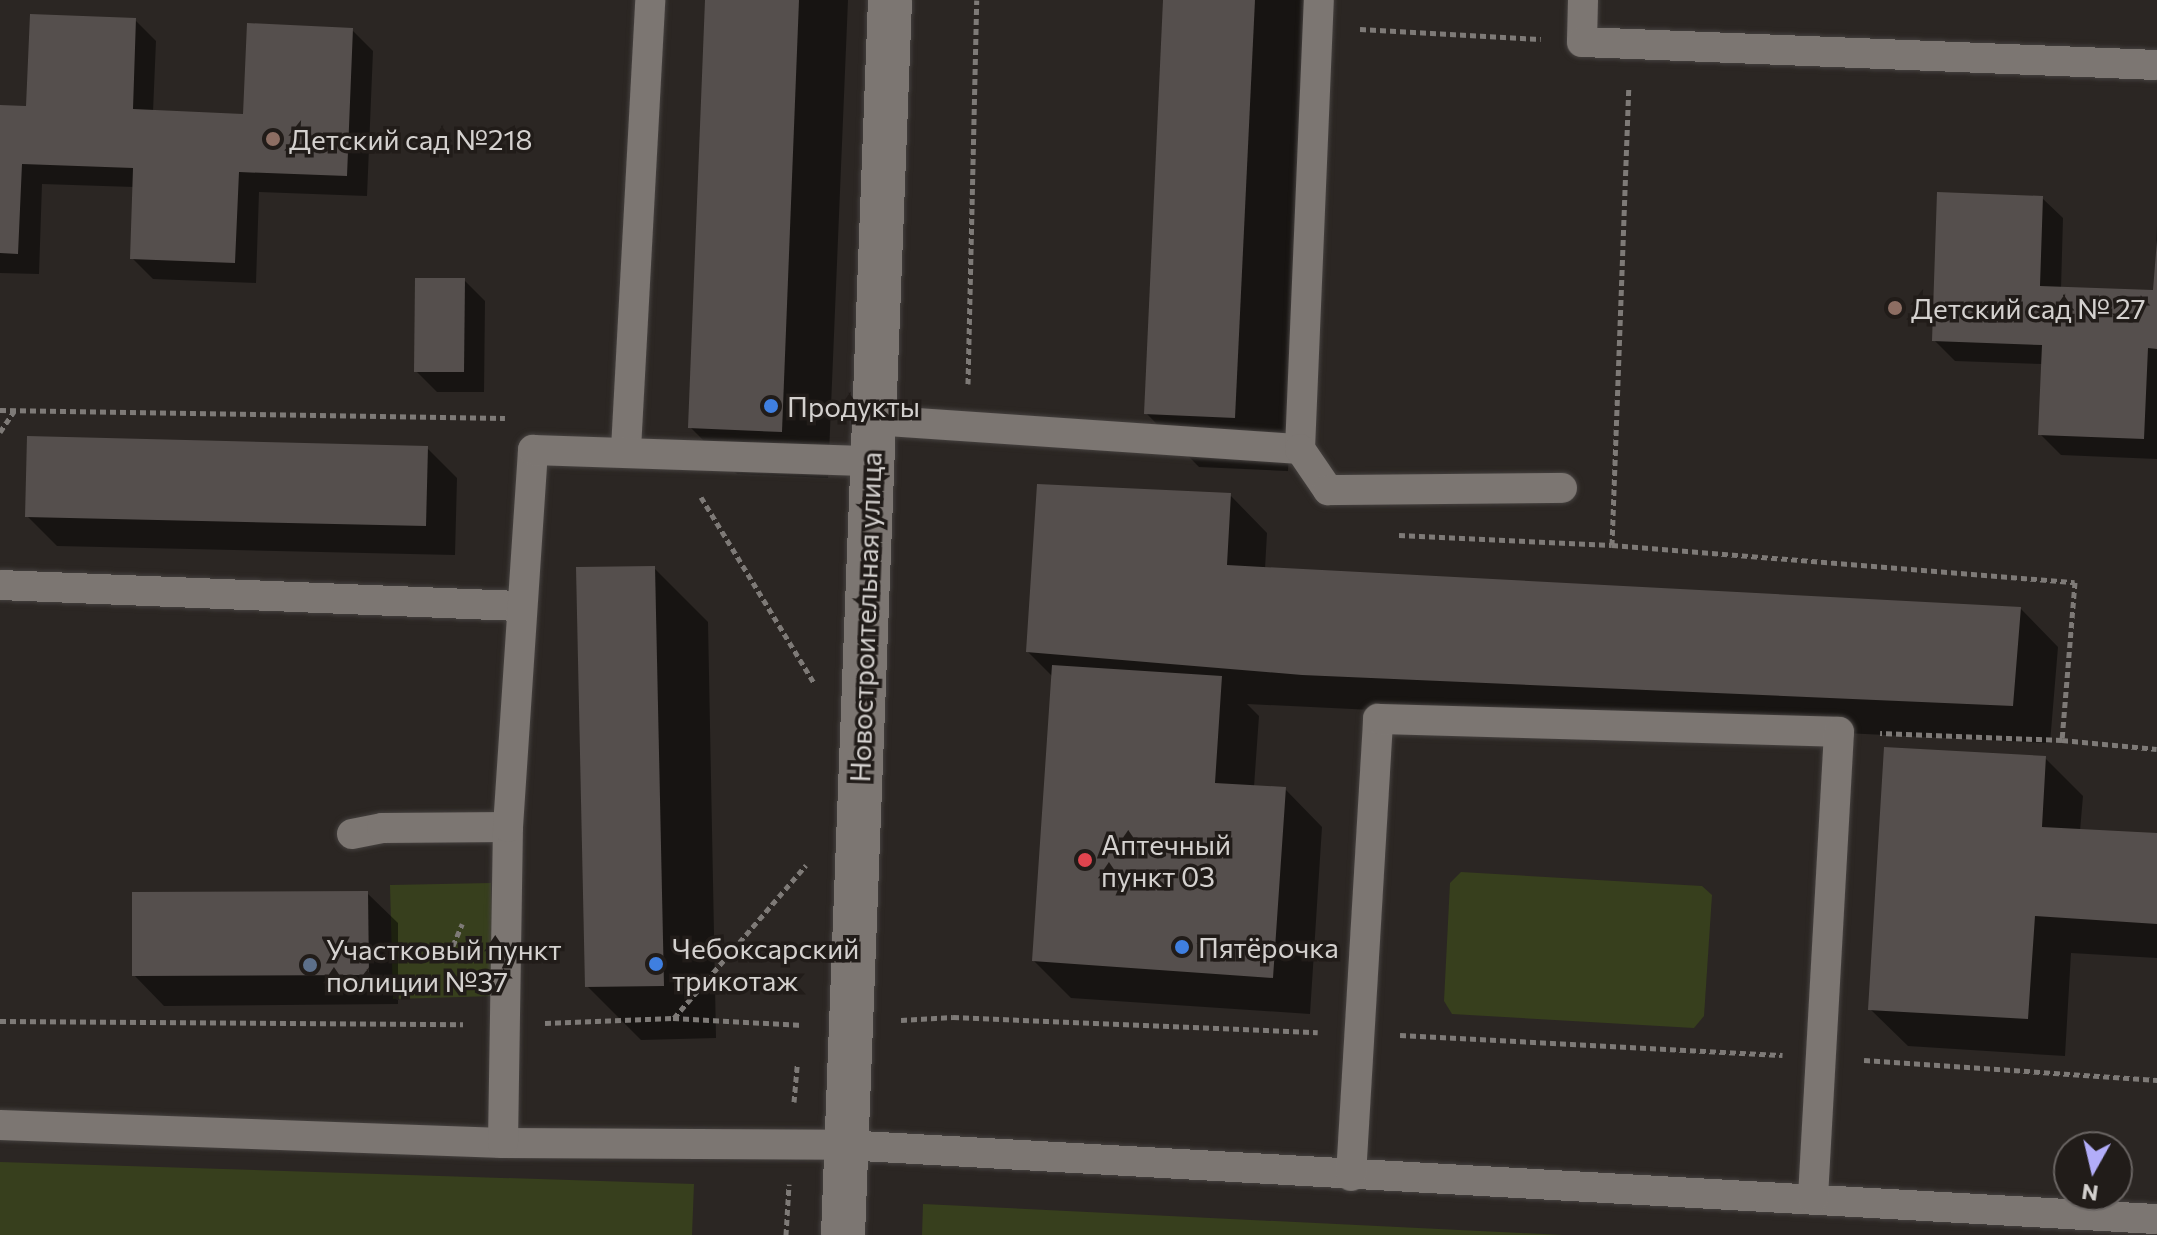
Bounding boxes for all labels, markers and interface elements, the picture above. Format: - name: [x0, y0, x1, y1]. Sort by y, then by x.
- place label: Детский сад №218: [289, 122, 532, 156]
- marker: Детский сад №218: [264, 130, 282, 148]
- place label: Детский сад № 27: [1911, 291, 2146, 325]
- marker: Детский сад № 27: [1886, 299, 1904, 317]
- place label: Продукты: [787, 389, 920, 423]
- marker: Продукты: [762, 397, 780, 415]
- street label: Новостроительная улица: [842, 451, 888, 783]
- place label: Аптечный пункт 03: [1101, 827, 1231, 893]
- marker: Аптечный пункт 03: [1076, 851, 1094, 869]
- place label: Пятёрочка: [1198, 930, 1339, 964]
- place label: Чебоксарский трикотаж: [672, 931, 859, 997]
- place label: Участковый пункт полиции №37: [326, 932, 562, 998]
- marker: Пятёрочка: [1173, 938, 1191, 956]
- marker: Чебоксарский трикотаж: [647, 955, 665, 973]
- marker: Участковый пункт полиции №37: [301, 956, 319, 974]
- north arrow: [2053, 1131, 2133, 1211]
- text: N: [2080, 1179, 2100, 1208]

